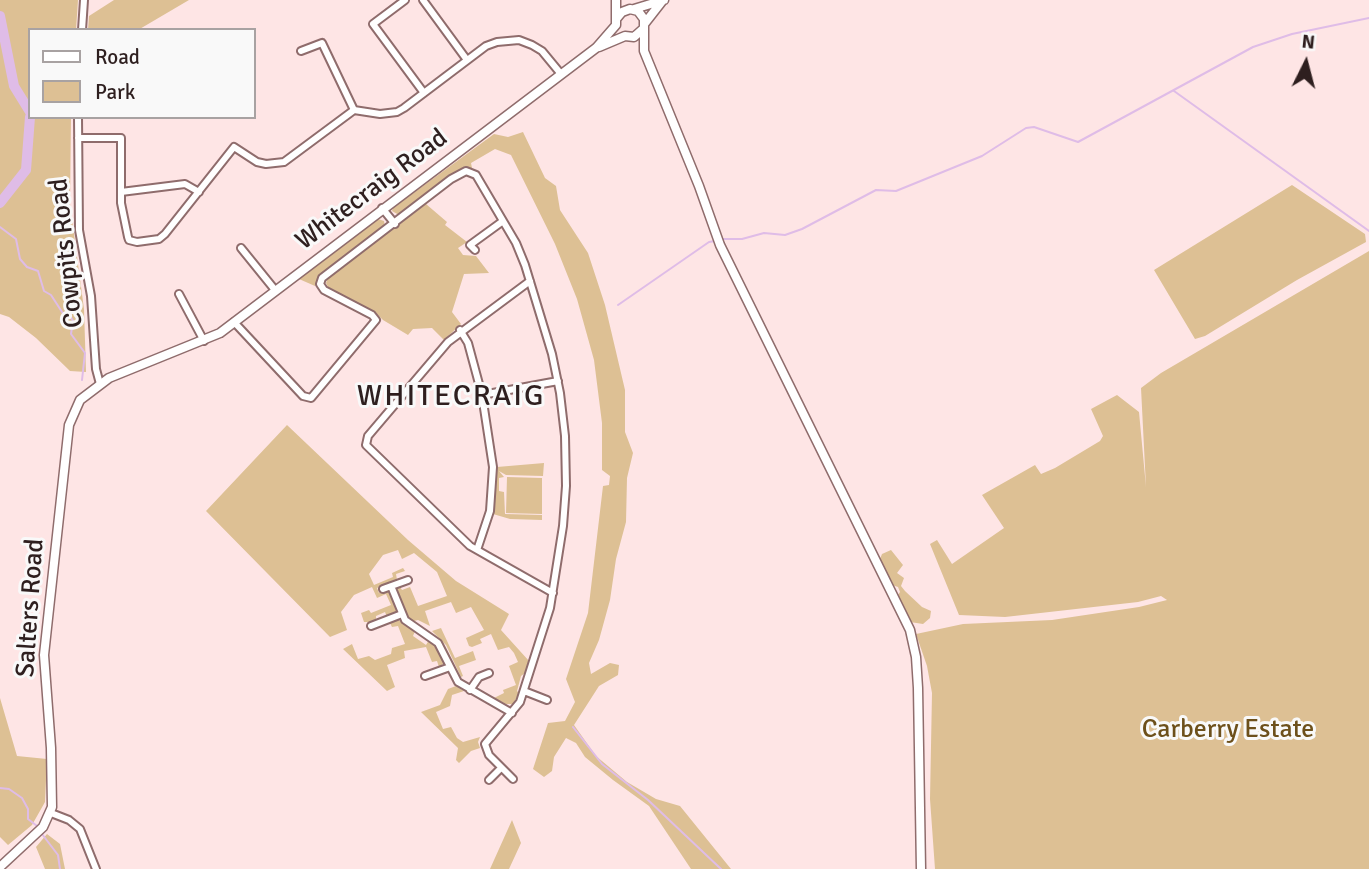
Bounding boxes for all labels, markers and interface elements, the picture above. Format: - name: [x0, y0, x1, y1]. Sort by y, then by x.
- legend: [28, 28, 256, 119]
- north arrow: [1271, 28, 1341, 98]
- text: N: [1300, 29, 1316, 55]
- text: Road: [95, 44, 140, 70]
- text: Park: [95, 79, 135, 105]
- street label: Whitecraig Road: [290, 123, 454, 257]
- street label: Cowpits Road: [44, 177, 90, 329]
- district label: WHITECRAIG: [358, 379, 544, 415]
- street label: Salters Road: [11, 538, 51, 678]
- park label: Carberry Estate: [1142, 714, 1314, 746]

